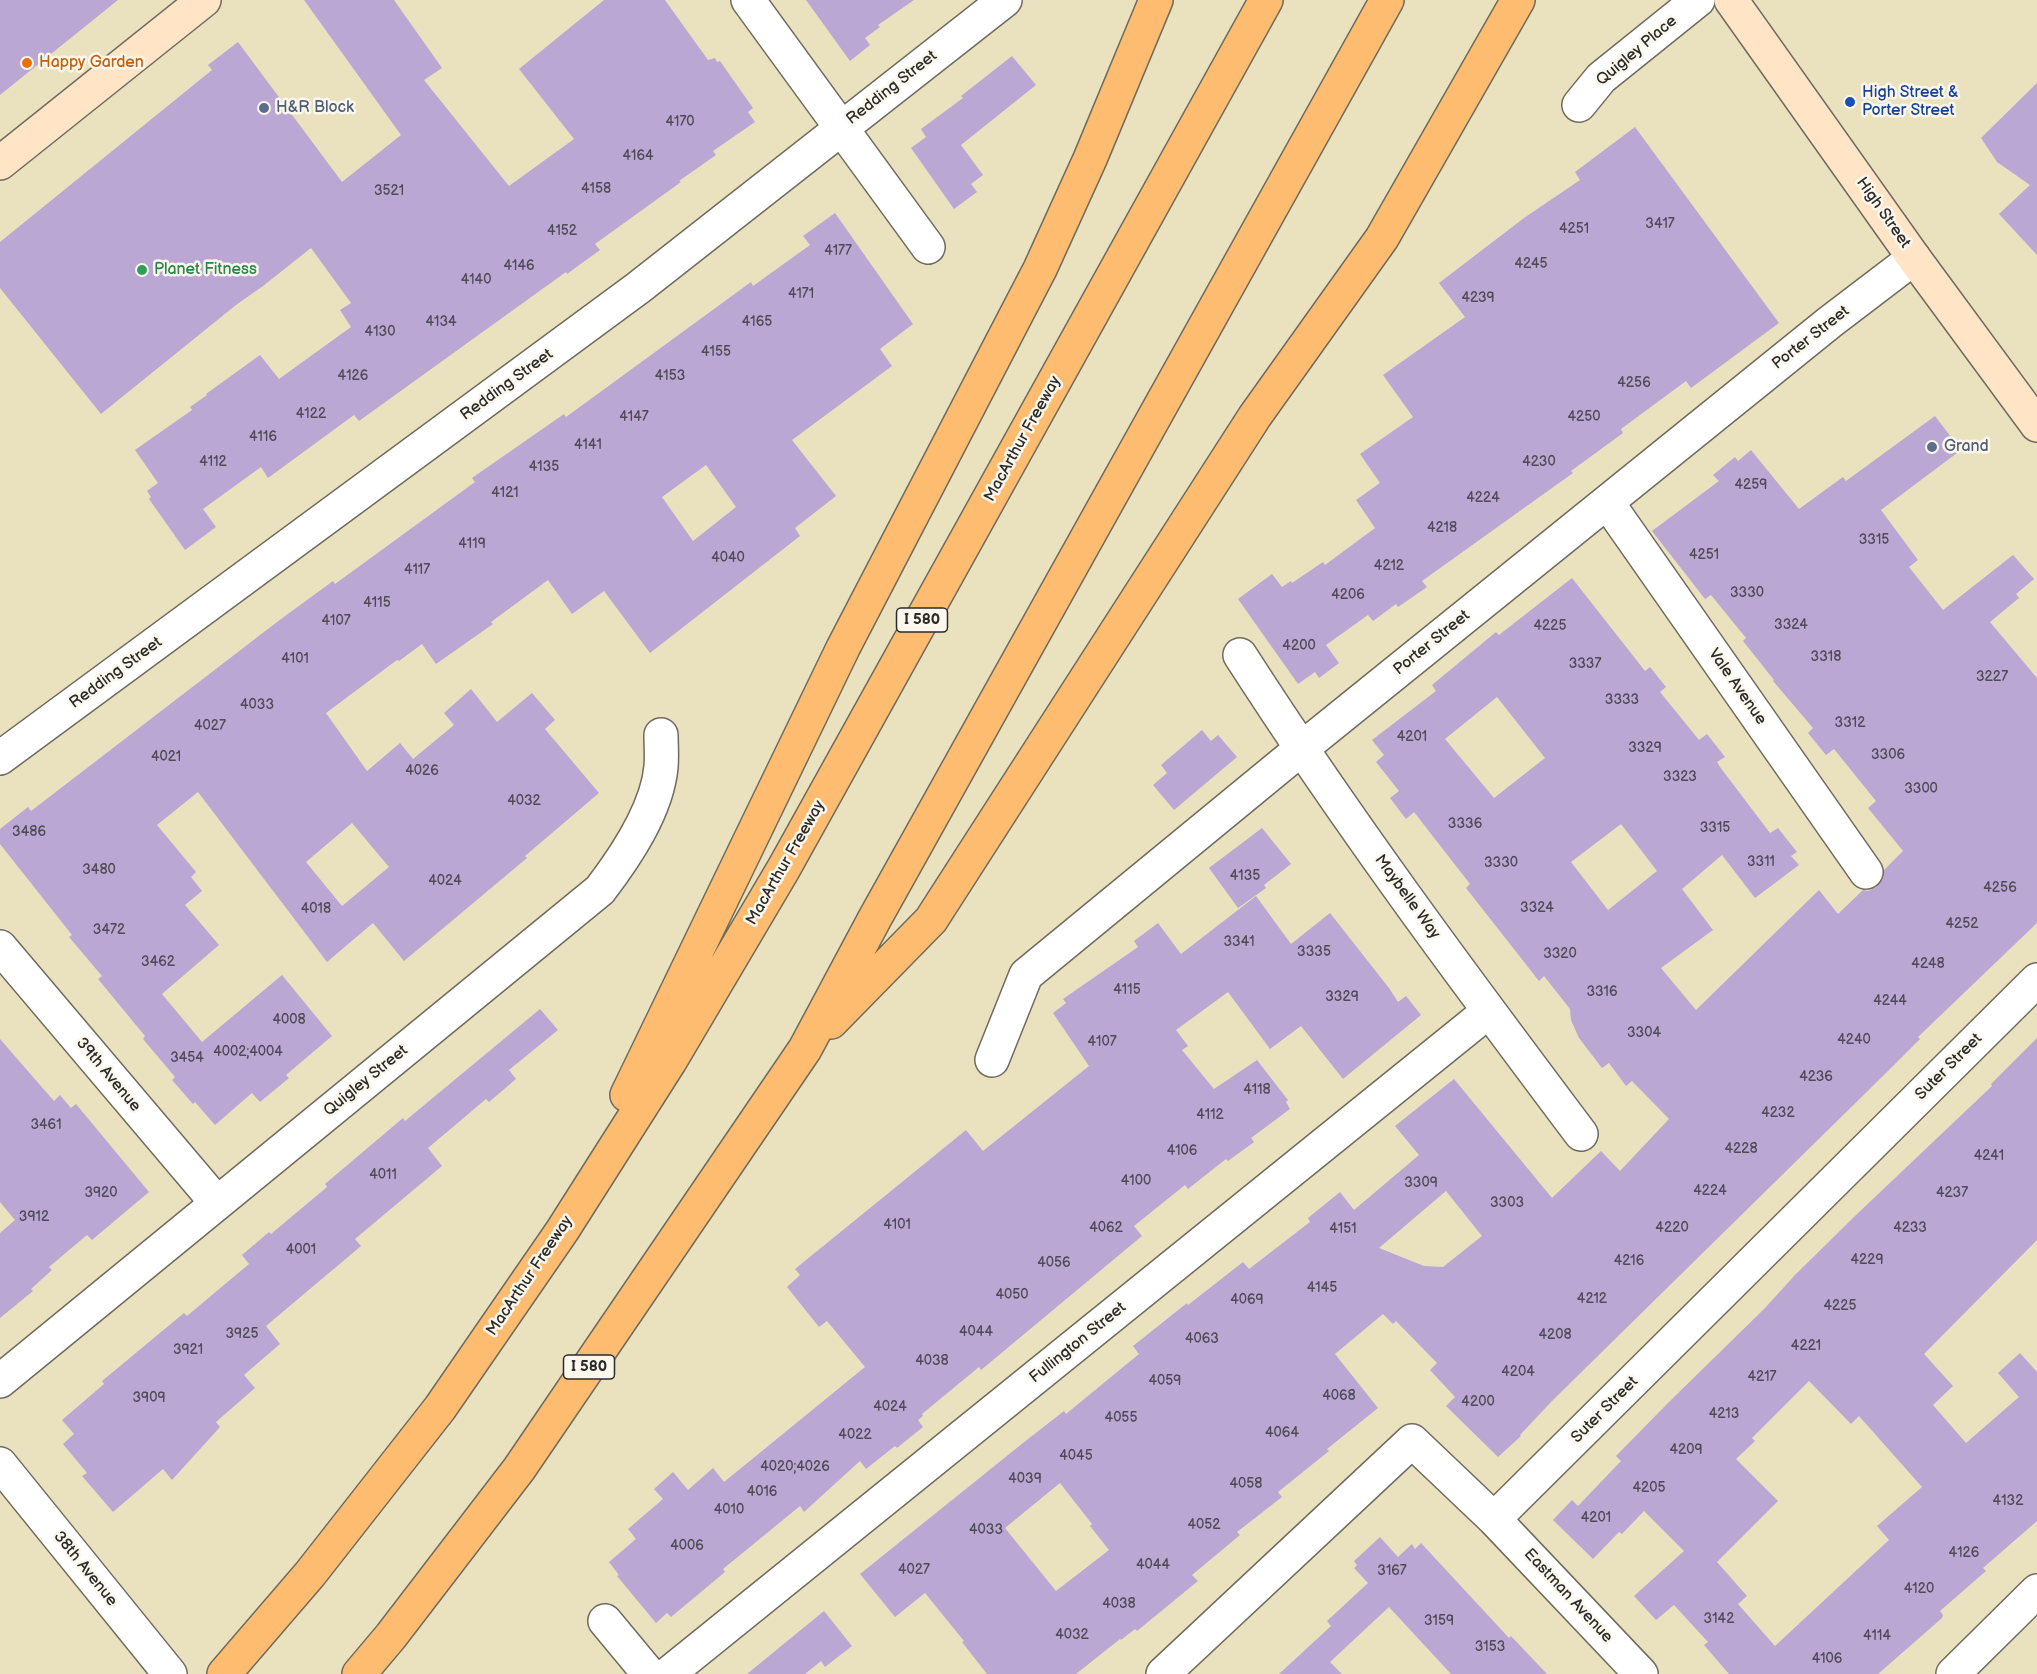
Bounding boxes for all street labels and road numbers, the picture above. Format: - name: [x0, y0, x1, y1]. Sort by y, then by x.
- street label: Quigley Place: [1593, 12, 1681, 90]
- street label: Redding Street: [843, 47, 941, 129]
- street label: High Street: [1852, 174, 1914, 252]
- street label: Porter Street: [1769, 302, 1853, 374]
- street label: Redding Street: [457, 345, 557, 425]
- street label: MacArthur Freeway: [981, 373, 1065, 505]
- street label: Porter Street: [1390, 606, 1474, 680]
- road number: I 580: [896, 608, 948, 632]
- street label: Redding Street: [66, 633, 166, 713]
- street label: Vale Avenue: [1704, 645, 1770, 729]
- street label: MacArthur Freeway: [743, 797, 829, 929]
- street label: Maybelle Way: [1370, 851, 1444, 943]
- street label: Suter Street: [1912, 1030, 1986, 1104]
- street label: 39th Avenue: [71, 1034, 145, 1116]
- street label: Quigley Street: [320, 1041, 412, 1121]
- street label: MacArthur Freeway: [483, 1212, 577, 1340]
- street label: Fullington Street: [1026, 1298, 1130, 1388]
- road number: I 580: [564, 1355, 614, 1379]
- street label: Suter Street: [1568, 1373, 1642, 1447]
- street label: 38th Avenue: [49, 1528, 121, 1610]
- street label: Eastman Avenue: [1519, 1545, 1617, 1647]

